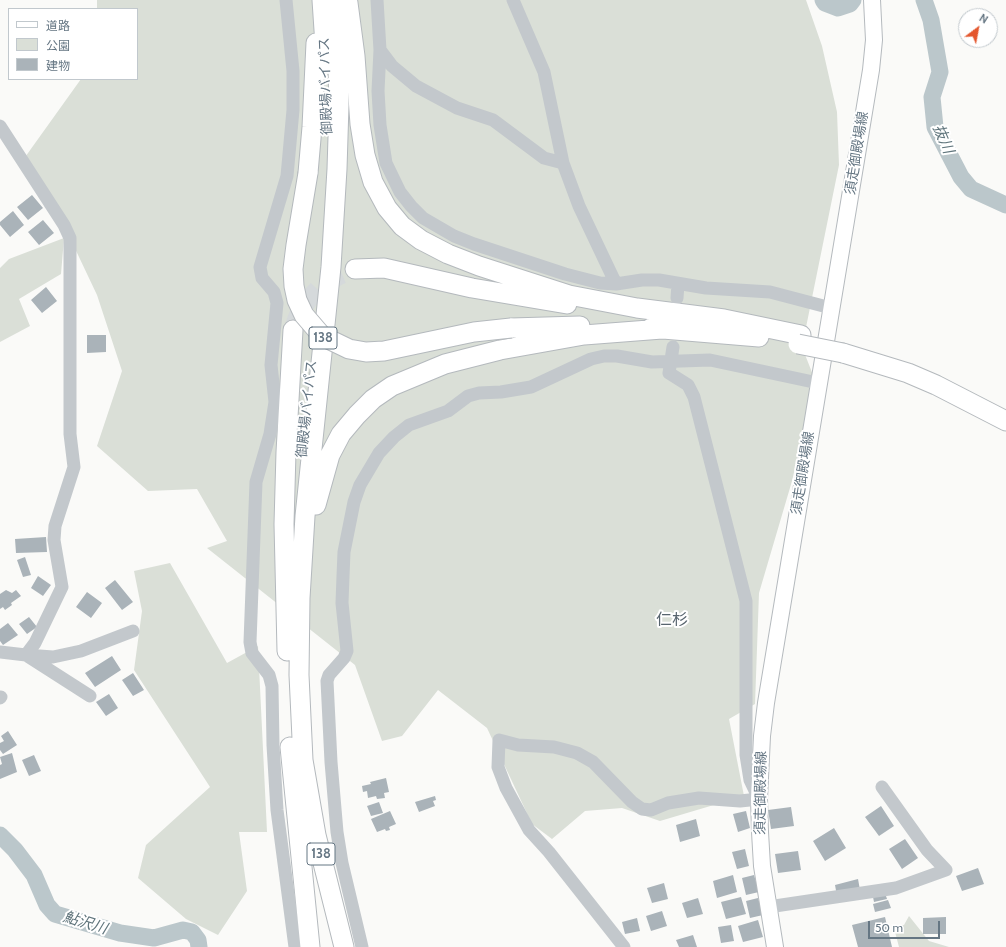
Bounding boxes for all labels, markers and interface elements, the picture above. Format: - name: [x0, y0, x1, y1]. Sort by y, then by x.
- legend: [8, 8, 138, 80]
- north arrow: [958, 8, 998, 48]
- text: N: [977, 11, 991, 27]
- text: 道路: [46, 18, 70, 33]
- street label: 御殿場バイパス: [316, 37, 336, 135]
- text: 公園: [46, 38, 70, 53]
- text: 建物: [46, 58, 70, 73]
- street label: 須走御殿場線: [842, 110, 872, 196]
- water label: 抜川: [929, 122, 957, 156]
- road number: 138: [309, 327, 337, 349]
- street label: 御殿場バイパス: [294, 359, 320, 459]
- street label: 須走御殿場線: [788, 430, 818, 516]
- district label: 仁杉: [656, 610, 688, 630]
- street label: 須走御殿場線: [752, 751, 770, 835]
- road number: 138: [307, 843, 335, 865]
- water label: 鮎沢川: [61, 908, 109, 938]
- scale bar: [870, 913, 942, 939]
- text: 50 m: [875, 920, 903, 935]

